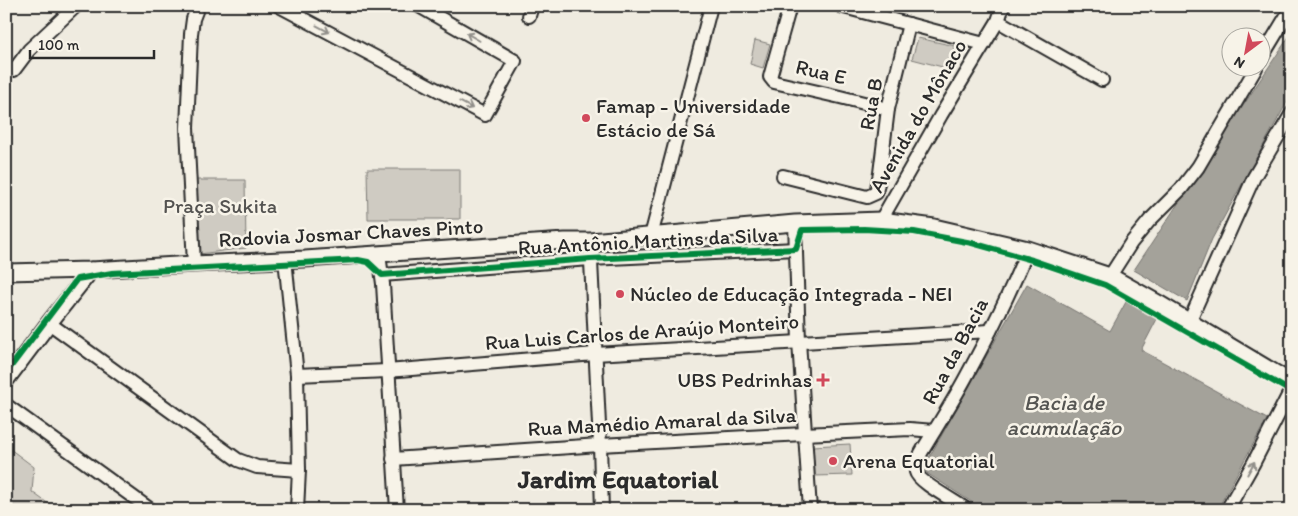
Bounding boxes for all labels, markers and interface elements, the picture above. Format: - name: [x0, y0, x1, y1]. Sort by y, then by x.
- one-way arrow: [315, 24, 330, 34]
- scale bar: [30, 28, 154, 60]
- north arrow: [1220, 28, 1270, 78]
- one-way arrow: [466, 31, 480, 41]
- street label: Avenida do Mônaco: [864, 35, 972, 197]
- text: 100 m: [38, 36, 80, 54]
- text: N: [1231, 53, 1248, 72]
- street label: Rua E: [793, 54, 849, 89]
- street label: Rua B: [854, 76, 887, 132]
- place label: Famap - Universidade Estácio de Sá: [596, 93, 791, 142]
- one-way arrow: [458, 101, 473, 110]
- marker: Famap - Universidade Estácio de Sá: [580, 112, 592, 124]
- park label: Praça Sukita: [163, 193, 277, 218]
- street label: Rodovia Josmar Chaves Pinto: [218, 213, 484, 252]
- street label: Rua Antônio Martins da Silva: [517, 221, 779, 260]
- place label: Núcleo de Educação Integrada - NEI: [630, 281, 952, 306]
- marker: Núcleo de Educação Integrada - NEI: [614, 288, 626, 300]
- street label: Rua da Bacia: [916, 293, 993, 408]
- street label: Rua Luis Carlos de Araújo Monteiro: [484, 308, 800, 355]
- place label: UBS Pedrinhas: [677, 367, 812, 392]
- marker: UBS Pedrinhas: [816, 373, 830, 387]
- water label: Bacia de acumulação: [1007, 389, 1122, 441]
- street label: Rua Mamédio Amaral da Silva: [527, 402, 797, 441]
- place label: Arena Equatorial: [843, 448, 995, 473]
- marker: Arena Equatorial: [827, 455, 839, 467]
- one-way arrow: [1246, 460, 1256, 475]
- district label: Jardim Equatorial: [517, 463, 719, 495]

